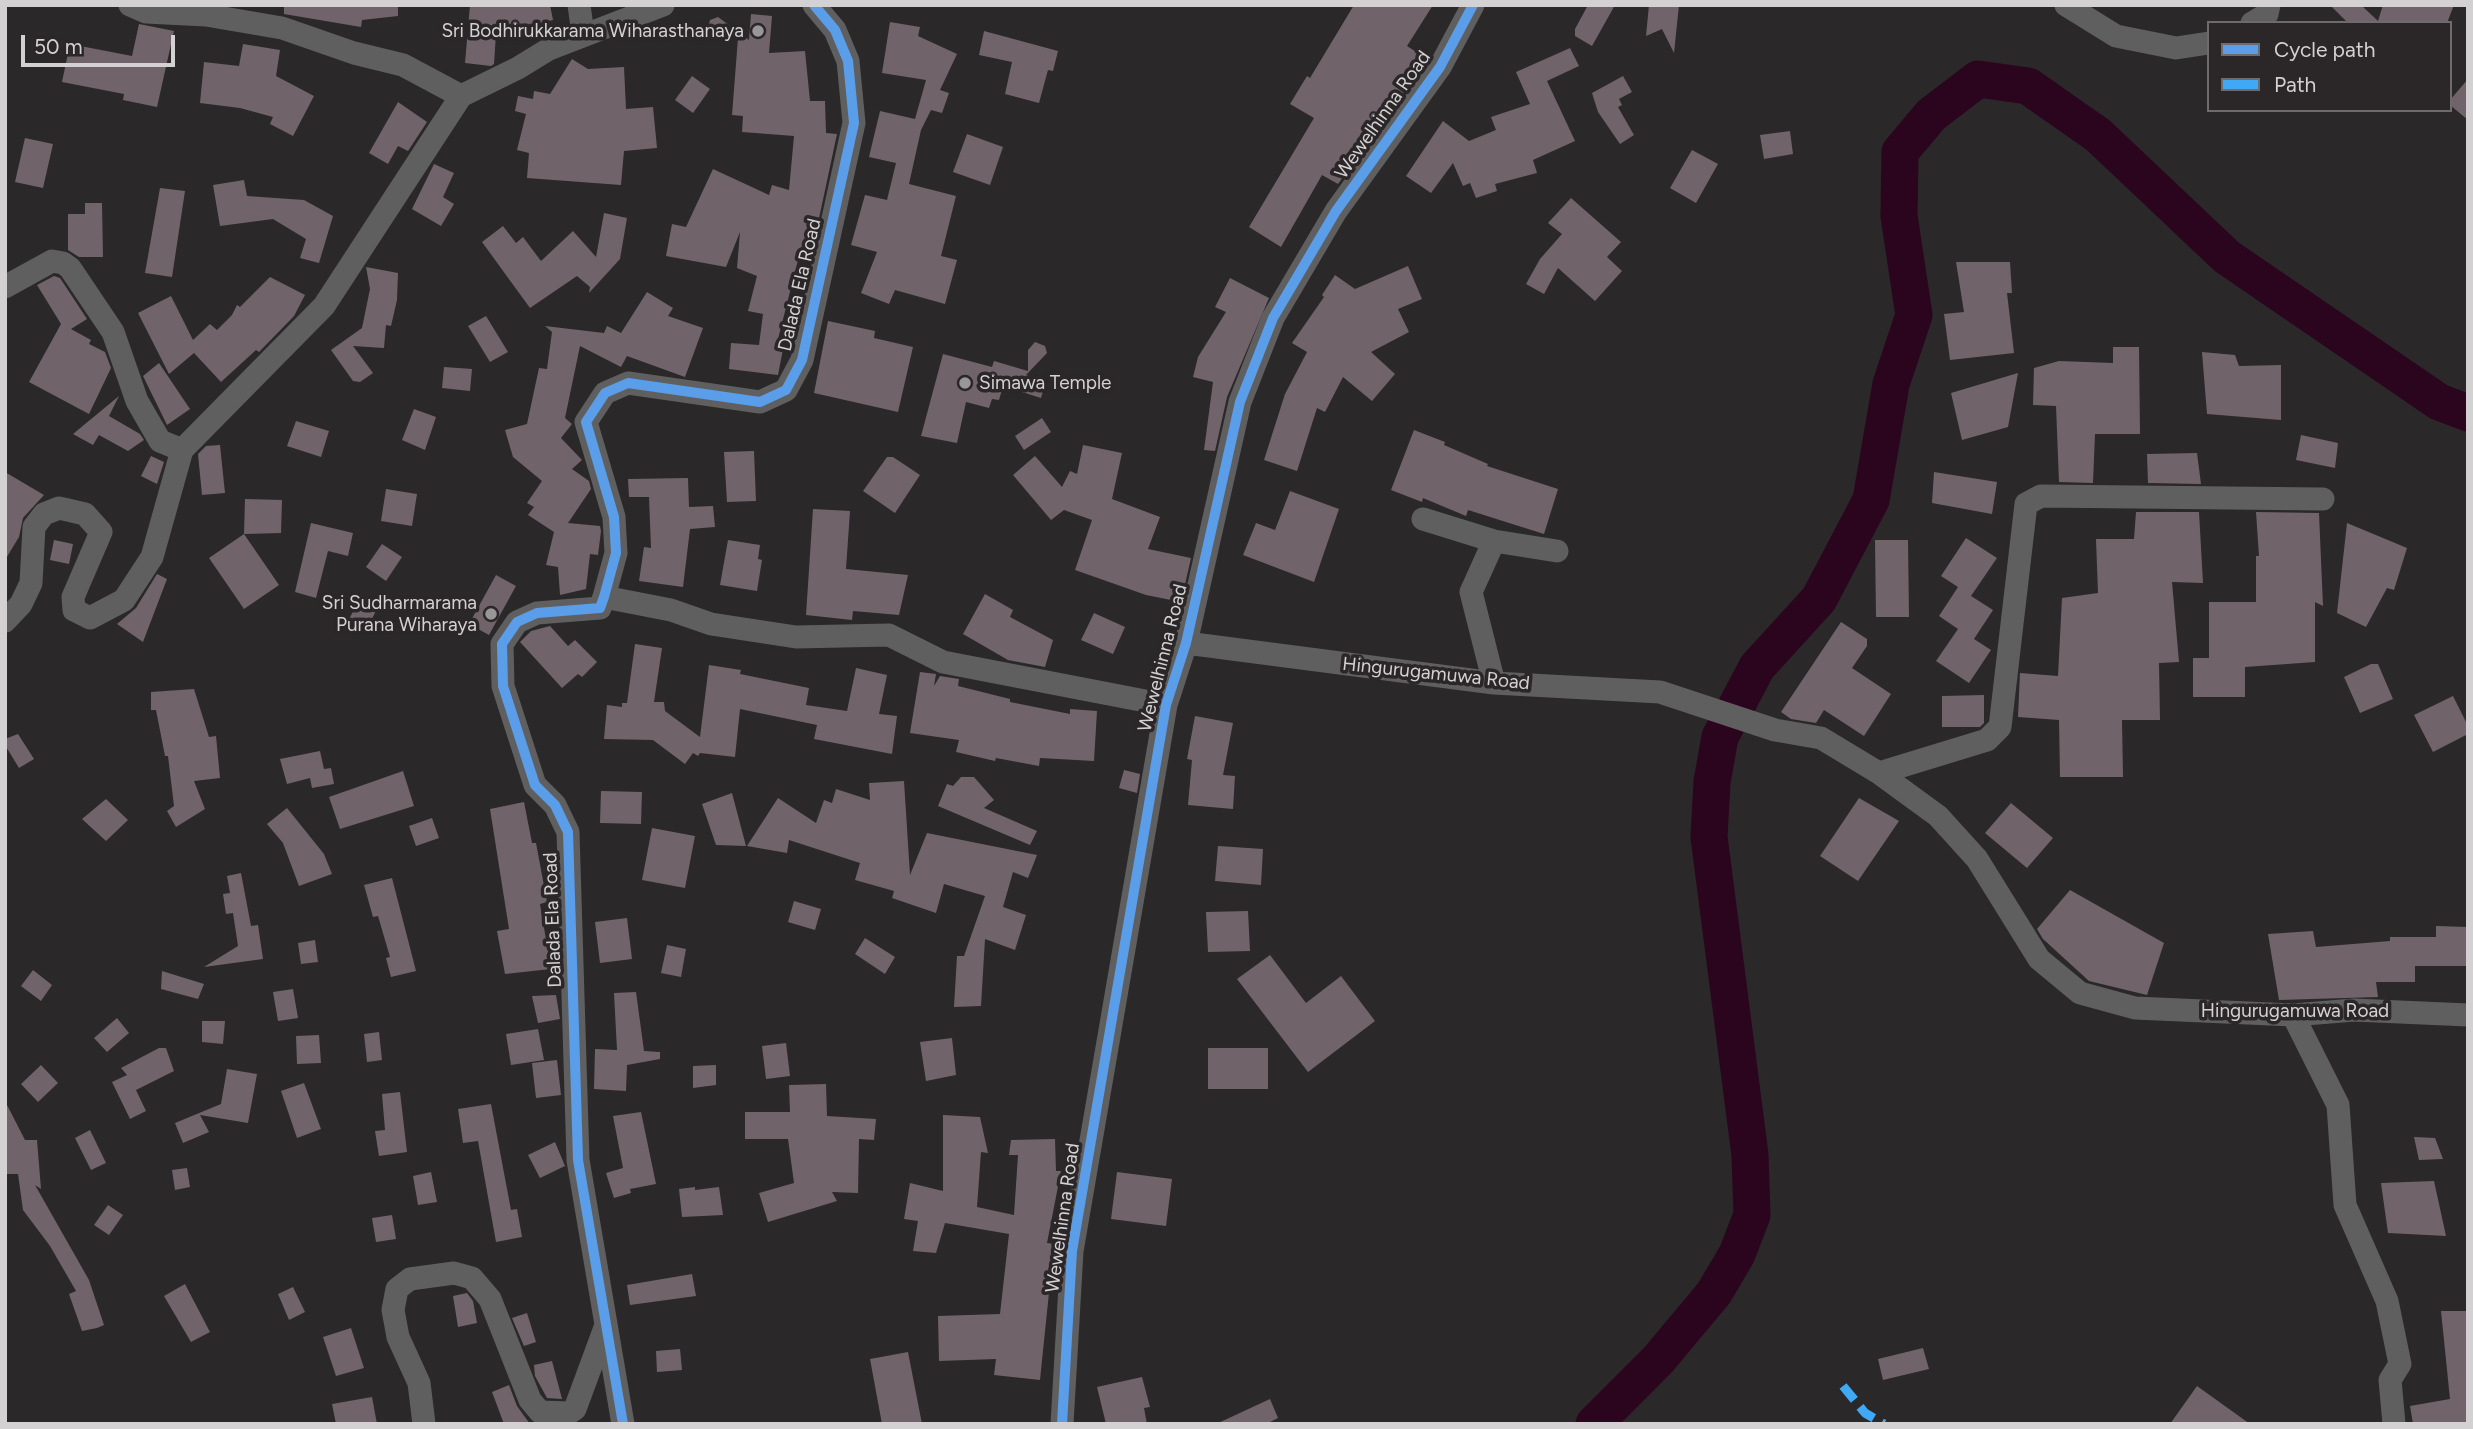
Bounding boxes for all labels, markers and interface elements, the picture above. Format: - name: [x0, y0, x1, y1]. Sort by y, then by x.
- place label: Sri Bodhirukkarama Wiharasthanaya: [441, 20, 744, 42]
- scale bar: [24, 21, 178, 65]
- legend: [2207, 21, 2452, 112]
- marker: Sri Bodhirukkarama Wiharasthanaya: [750, 23, 766, 39]
- text: 50 m: [34, 34, 83, 59]
- text: Cycle path: [2274, 37, 2375, 62]
- street label: Wewelhinna Road: [1330, 47, 1436, 183]
- text: Path: [2274, 72, 2316, 97]
- street label: Dalada Ela Road: [774, 216, 826, 354]
- place label: Simawa Temple: [979, 372, 1111, 394]
- marker: Simawa Temple: [957, 375, 973, 391]
- street label: Wewelhinna Road: [1134, 582, 1192, 734]
- place label: Sri Sudharmarama Purana Wiharaya: [322, 592, 477, 636]
- marker: Sri Sudharmarama Purana Wiharaya: [483, 606, 499, 622]
- street label: Hingurugamuwa Road: [1341, 653, 1531, 695]
- street label: Dalada Ela Road: [539, 852, 567, 988]
- street label: Hingurugamuwa Road: [2201, 1000, 2389, 1022]
- street label: Wewelhinna Road: [1041, 1142, 1085, 1294]

